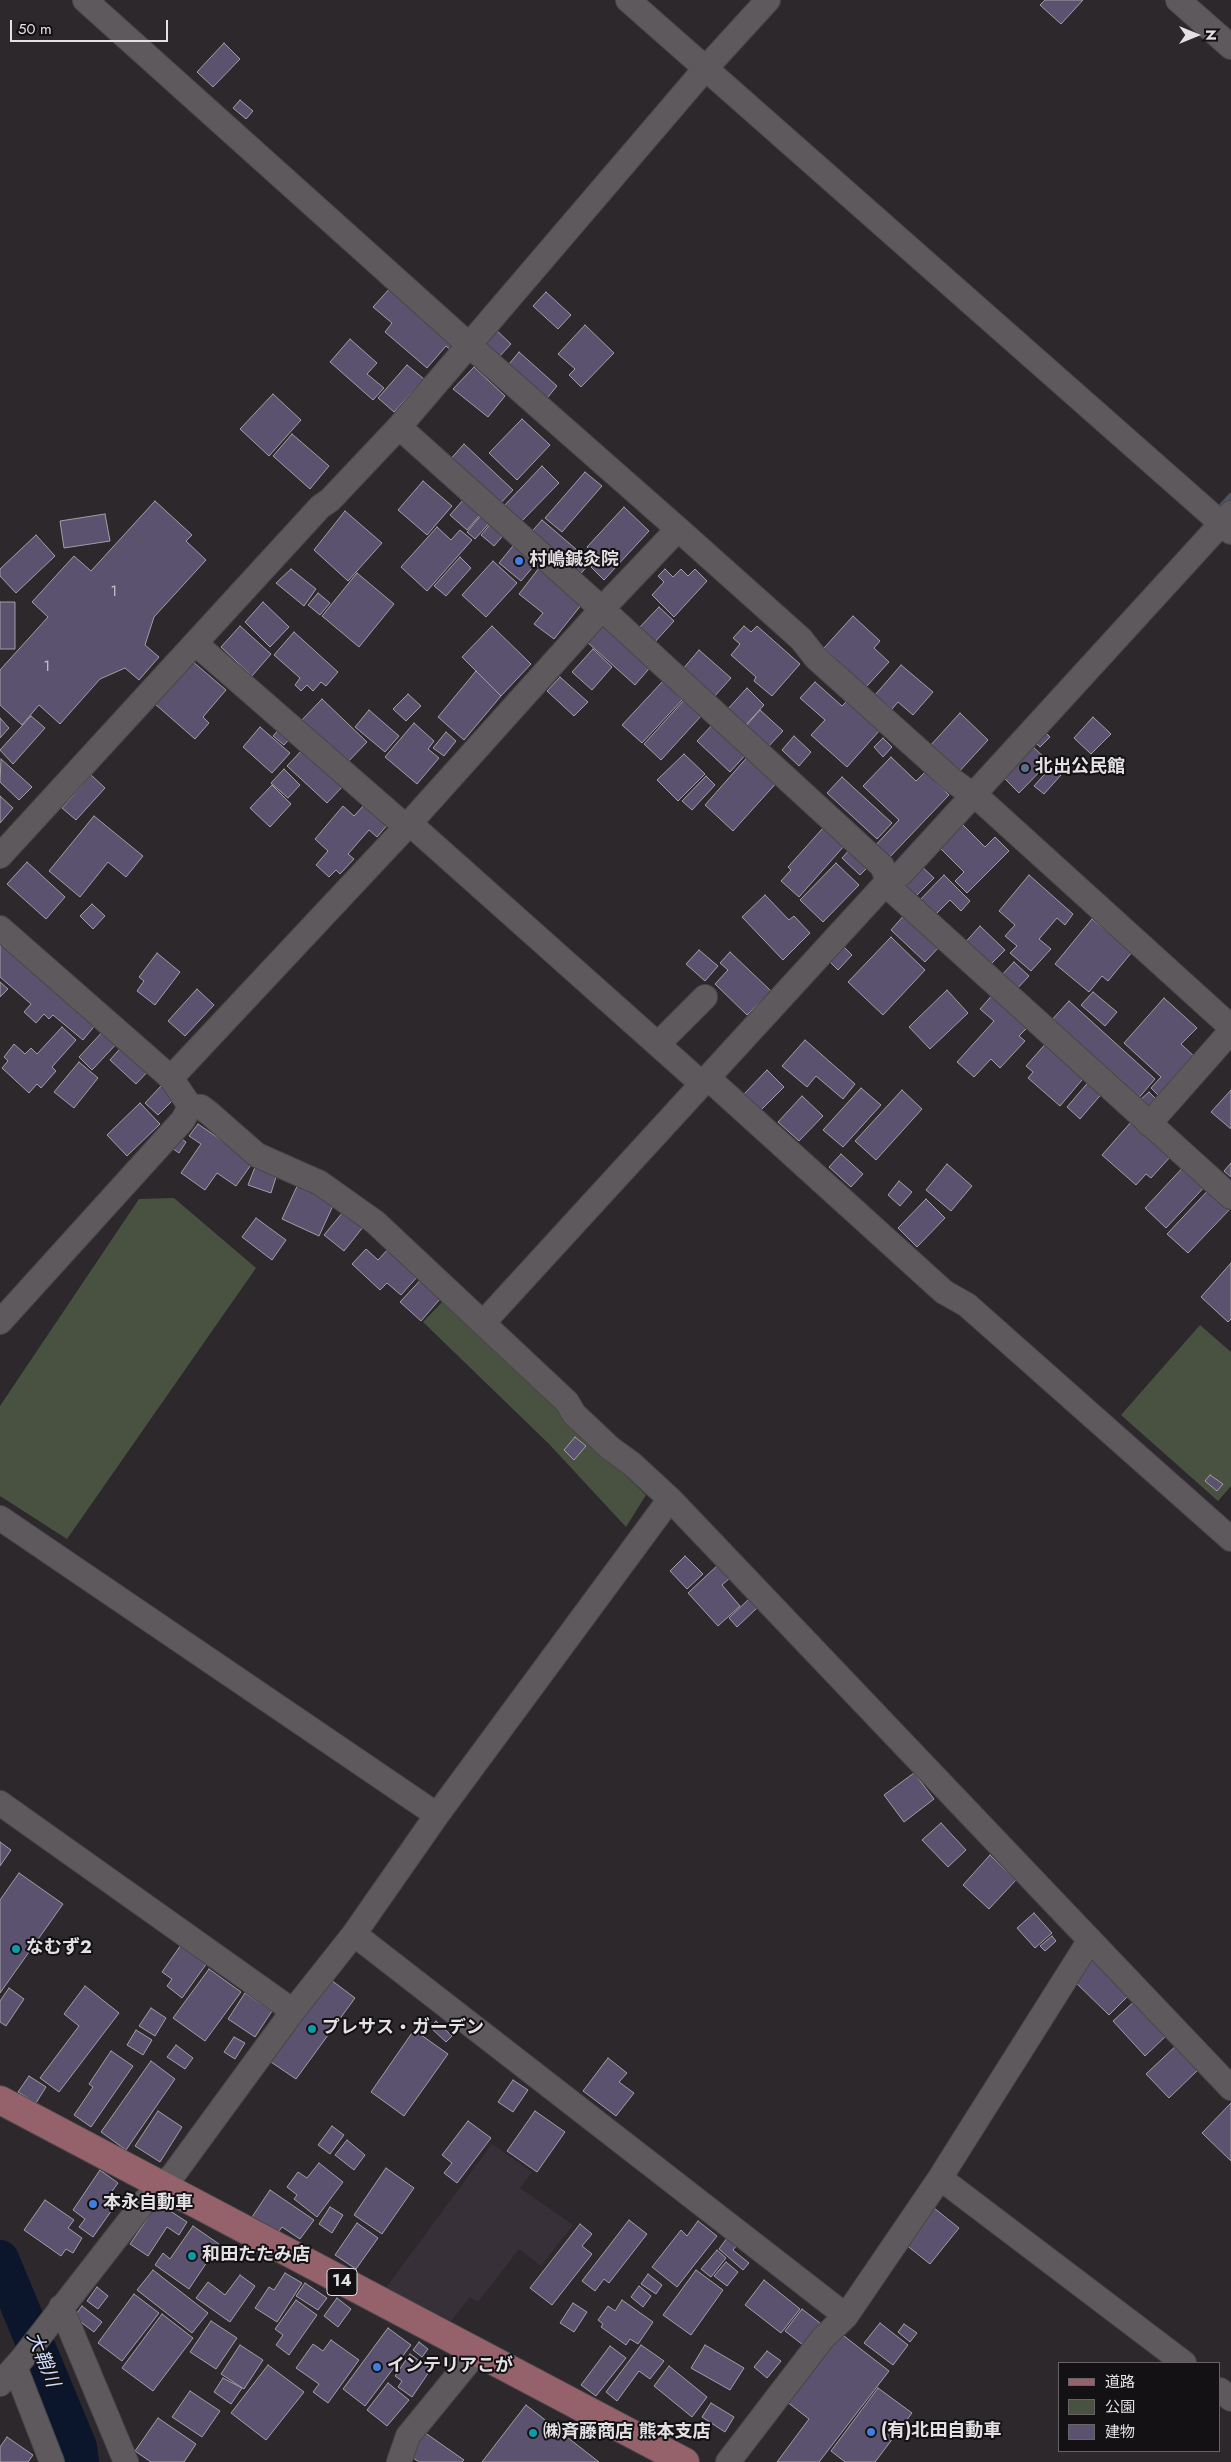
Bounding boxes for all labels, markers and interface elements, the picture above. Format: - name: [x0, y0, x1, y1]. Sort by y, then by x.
- scale bar: [12, 10, 170, 42]
- north arrow: [1171, 10, 1221, 60]
- text: 50 m: [18, 18, 52, 40]
- text: N: [1201, 29, 1221, 41]
- place label: 村嶋鍼灸院: [529, 550, 619, 572]
- marker: 村嶋鍼灸院: [513, 555, 525, 567]
- house number: 1: [111, 583, 117, 601]
- house number: 1: [44, 658, 50, 676]
- place label: 北出公民館: [1035, 757, 1125, 779]
- marker: 北出公民館: [1019, 762, 1031, 774]
- place label: なむず２: [26, 1938, 91, 1960]
- marker: なむず２: [10, 1943, 22, 1955]
- place label: プレサス・ガーデン: [322, 2018, 484, 2040]
- marker: プレサス・ガーデン: [306, 2023, 318, 2035]
- place label: 本永自動車: [103, 2193, 193, 2215]
- marker: 本永自動車: [87, 2198, 99, 2210]
- place label: 和田たたみ店: [202, 2245, 310, 2267]
- marker: 和田たたみ店: [186, 2250, 198, 2262]
- road number: 14: [327, 2268, 357, 2296]
- water label: 大鞘川: [21, 2329, 63, 2391]
- place label: インテリアこが: [387, 2356, 513, 2378]
- marker: インテリアこが: [371, 2361, 383, 2373]
- legend: [1058, 2362, 1221, 2452]
- text: 道路: [1105, 2371, 1135, 2393]
- text: 公園: [1105, 2396, 1135, 2418]
- place label: (有)北田自動車: [881, 2421, 1001, 2443]
- text: 建物: [1105, 2421, 1135, 2443]
- place label: ㈱斉藤商店 熊本支店: [543, 2422, 710, 2444]
- marker: (有)北田自動車: [865, 2426, 877, 2438]
- marker: ㈱斉藤商店 熊本支店: [527, 2427, 539, 2439]

